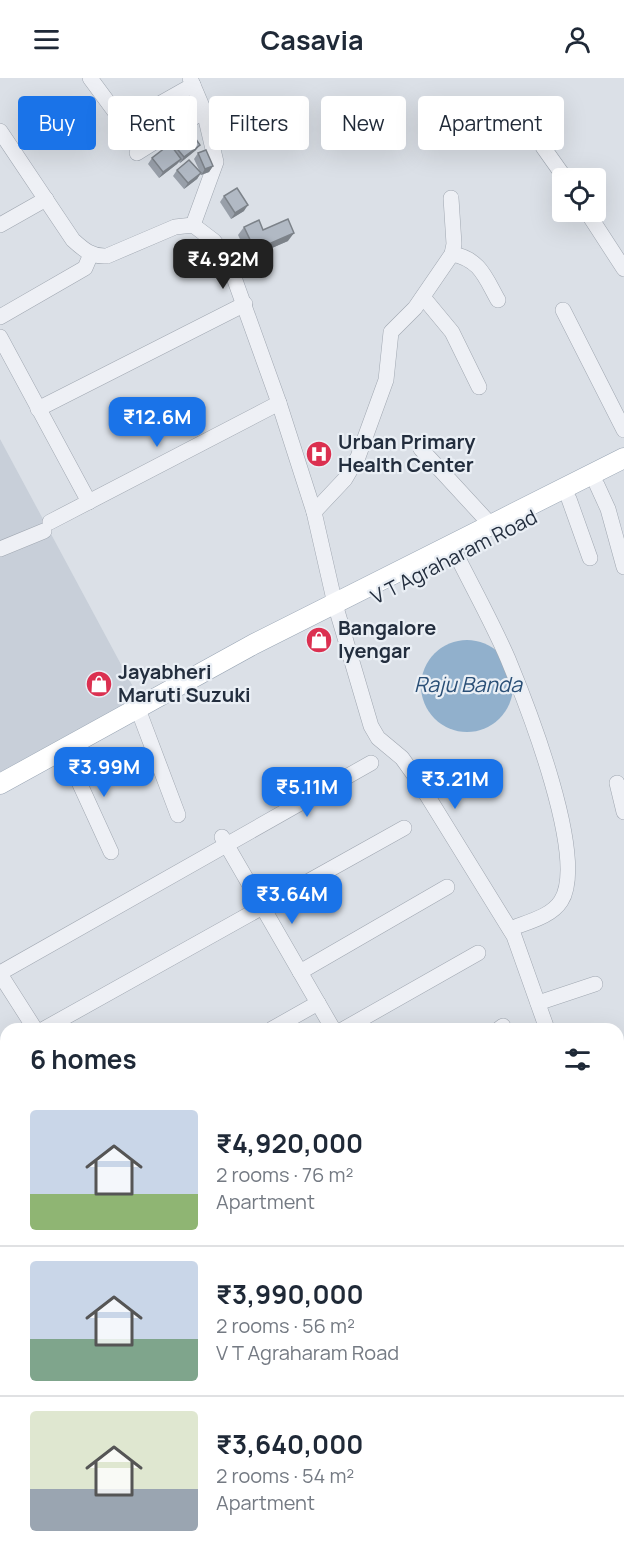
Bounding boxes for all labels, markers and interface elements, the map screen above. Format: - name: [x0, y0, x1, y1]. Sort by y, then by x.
- text: Casavia: [260, 21, 364, 58]
- icon: menu: [30, 23, 63, 56]
- icon: person: [561, 23, 594, 56]
- chip: Buy: [18, 96, 96, 150]
- chip: Rent: [108, 96, 197, 150]
- chip: Filters: [209, 96, 309, 150]
- chip: New: [321, 96, 406, 150]
- chip: Apartment: [418, 96, 564, 150]
- map controls: [552, 168, 606, 222]
- button: locate: [552, 168, 606, 222]
- pin: ₹4.92M: [174, 239, 272, 290]
- text: ₹4.92M: [187, 245, 259, 272]
- pin: ₹12.6M: [108, 397, 206, 448]
- text: ₹12.6M: [123, 403, 191, 430]
- place label: Urban Primary Health Center: [338, 428, 476, 478]
- hospital icon: Urban Primary Health Center: [304, 439, 334, 469]
- street label: V T Agraharam Road: [366, 503, 541, 610]
- place label: Bangalore Iyengar: [338, 614, 436, 664]
- shop icon: Bangalore Iyengar: [304, 625, 334, 655]
- place label: Jayabheri Maruti Suzuki: [118, 658, 251, 708]
- shop icon: Jayabheri Maruti Suzuki: [84, 669, 114, 699]
- water label: Raju Banda: [414, 670, 523, 698]
- pin: ₹3.99M: [55, 747, 153, 798]
- text: ₹3.99M: [68, 753, 140, 780]
- pin: ₹3.21M: [406, 759, 504, 810]
- text: ₹3.21M: [421, 765, 489, 792]
- pin: ₹5.11M: [258, 767, 356, 818]
- text: ₹5.11M: [276, 773, 338, 800]
- pin: ₹3.64M: [243, 874, 341, 925]
- text: ₹3.64M: [256, 880, 328, 907]
- text: 6 homes: [30, 1041, 137, 1077]
- icon: filters: [561, 1043, 594, 1076]
- text: ₹4,920,000: [216, 1125, 363, 1161]
- icon: home: [78, 1134, 150, 1206]
- text: 2 rooms · 76 m²: [216, 1161, 353, 1188]
- text: Apartment: [216, 1188, 315, 1215]
- text: ₹3,990,000: [216, 1276, 364, 1312]
- icon: home: [78, 1285, 150, 1357]
- text: 2 rooms · 56 m²: [216, 1312, 355, 1339]
- text: V T Agraharam Road: [216, 1339, 399, 1366]
- text: ₹3,640,000: [216, 1426, 363, 1462]
- icon: home: [78, 1435, 150, 1507]
- text: 2 rooms · 54 m²: [216, 1462, 354, 1489]
- text: Apartment: [216, 1489, 315, 1516]

